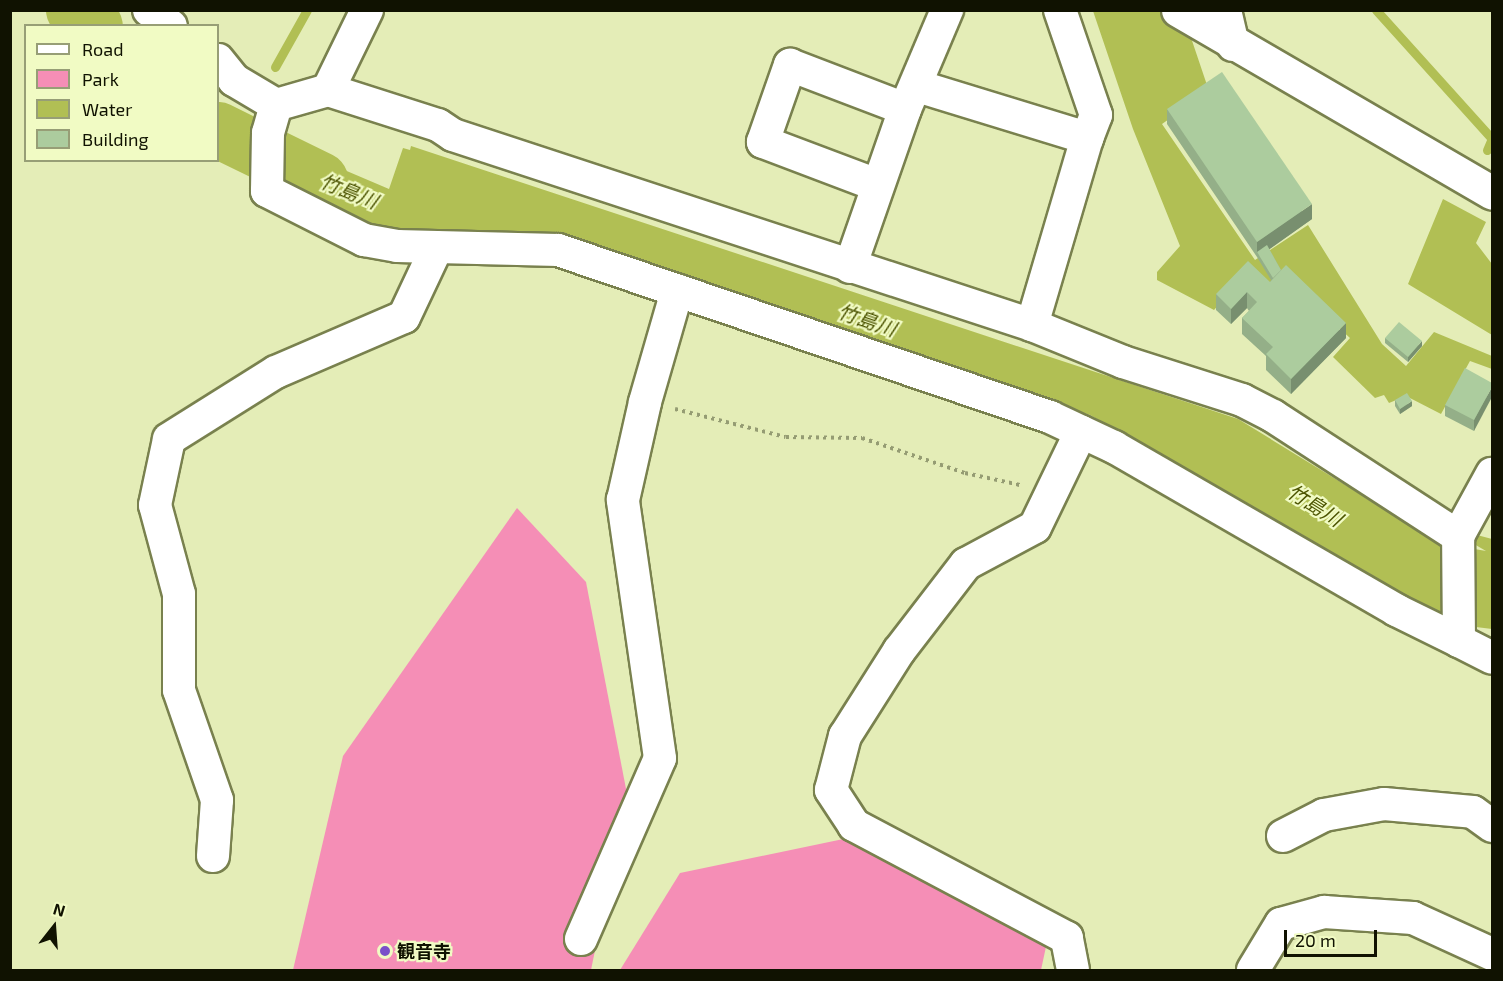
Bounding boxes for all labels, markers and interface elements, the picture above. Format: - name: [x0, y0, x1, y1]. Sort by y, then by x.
- legend: [24, 24, 219, 162]
- text: Road: [82, 38, 123, 60]
- text: Park: [82, 68, 119, 90]
- text: Water: [82, 98, 132, 120]
- text: Building: [82, 128, 149, 150]
- water label: 竹島川: [317, 169, 381, 213]
- water label: 竹島川: [835, 299, 899, 341]
- water label: 竹島川: [1283, 479, 1347, 531]
- north arrow: [24, 897, 84, 957]
- text: N: [51, 899, 68, 920]
- scale bar: [1287, 918, 1380, 956]
- text: 20 m: [1295, 929, 1336, 951]
- place label: 観音寺: [397, 940, 451, 962]
- marker: 観音寺: [378, 944, 392, 958]

